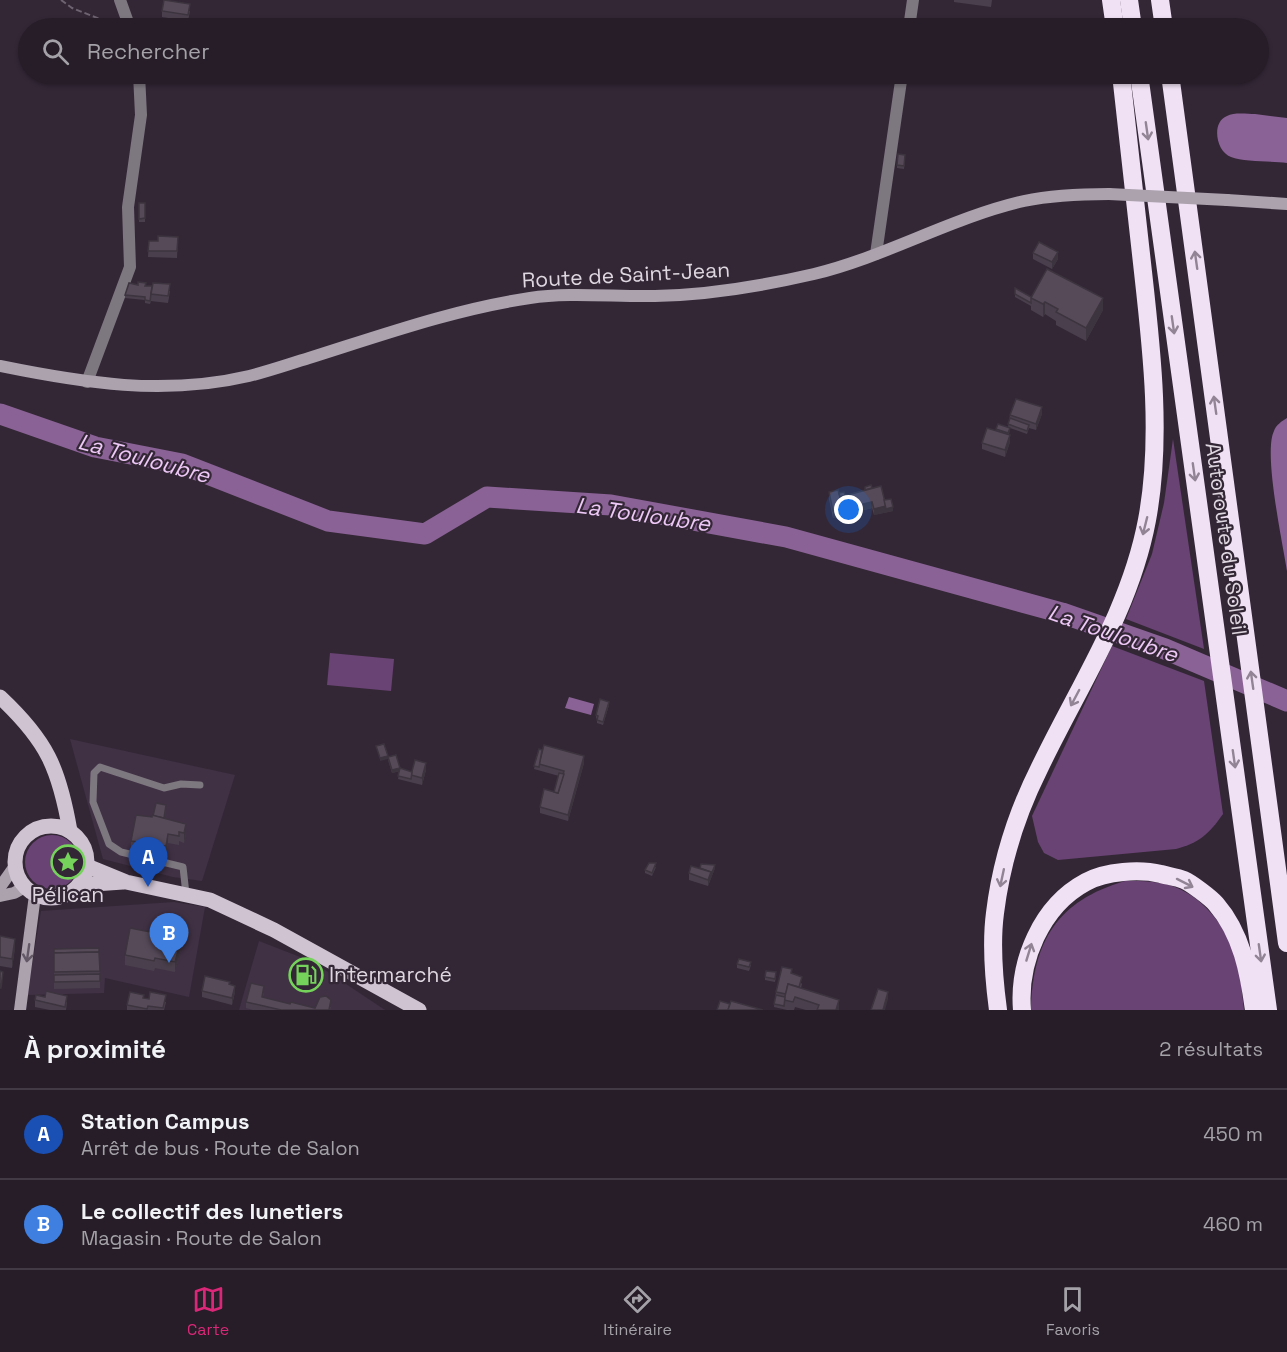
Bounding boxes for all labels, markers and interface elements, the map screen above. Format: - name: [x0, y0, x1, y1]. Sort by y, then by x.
- search box: [18, 18, 1269, 84]
- icon: search: [39, 35, 72, 68]
- text: Rechercher: [87, 37, 209, 65]
- one-way arrow: [1141, 121, 1152, 141]
- one-way arrow: [1190, 251, 1201, 271]
- street label: Route de Saint-Jean: [521, 256, 731, 293]
- one-way arrow: [1168, 314, 1179, 334]
- one-way arrow: [1210, 395, 1221, 415]
- water label: La Touloubre: [75, 427, 214, 489]
- street label: Autoroute du Soleil: [1200, 441, 1253, 637]
- one-way arrow: [1188, 461, 1199, 481]
- water label: La Touloubre: [574, 491, 713, 537]
- your location: [834, 495, 863, 524]
- one-way arrow: [1138, 516, 1150, 535]
- water label: La Touloubre: [1045, 598, 1182, 669]
- one-way arrow: [1246, 671, 1257, 691]
- one-way arrow: [1069, 689, 1081, 706]
- one-way arrow: [1229, 749, 1240, 769]
- pin: A: [128, 838, 168, 887]
- place icon: Pélican: [50, 844, 86, 880]
- one-way arrow: [996, 868, 1007, 887]
- one-way arrow: [1176, 877, 1194, 889]
- place label: Pélican: [32, 881, 104, 908]
- pin: B: [150, 914, 188, 963]
- one-way arrow: [22, 942, 33, 962]
- one-way arrow: [1255, 942, 1266, 962]
- one-way arrow: [1024, 943, 1035, 962]
- fuel station icon: Intermarché: [288, 957, 324, 993]
- place label: Intermarché: [329, 961, 452, 988]
- text: À proximité: [24, 1032, 166, 1066]
- text: 2 résultats: [1159, 1036, 1263, 1062]
- text: Station Campus: [81, 1107, 250, 1135]
- text: A: [37, 1121, 50, 1147]
- text: 450 m: [1203, 1121, 1263, 1147]
- text: Arrêt de bus · Route de Salon: [81, 1135, 360, 1161]
- text: Le collectif des lunetiers: [81, 1197, 343, 1225]
- text: B: [37, 1211, 50, 1237]
- text: 460 m: [1203, 1211, 1263, 1237]
- text: Magasin · Route de Salon: [81, 1225, 322, 1251]
- tab: Carte: [187, 1283, 229, 1340]
- tab: Itinéraire: [603, 1283, 672, 1340]
- tab: Favoris: [1046, 1283, 1100, 1340]

